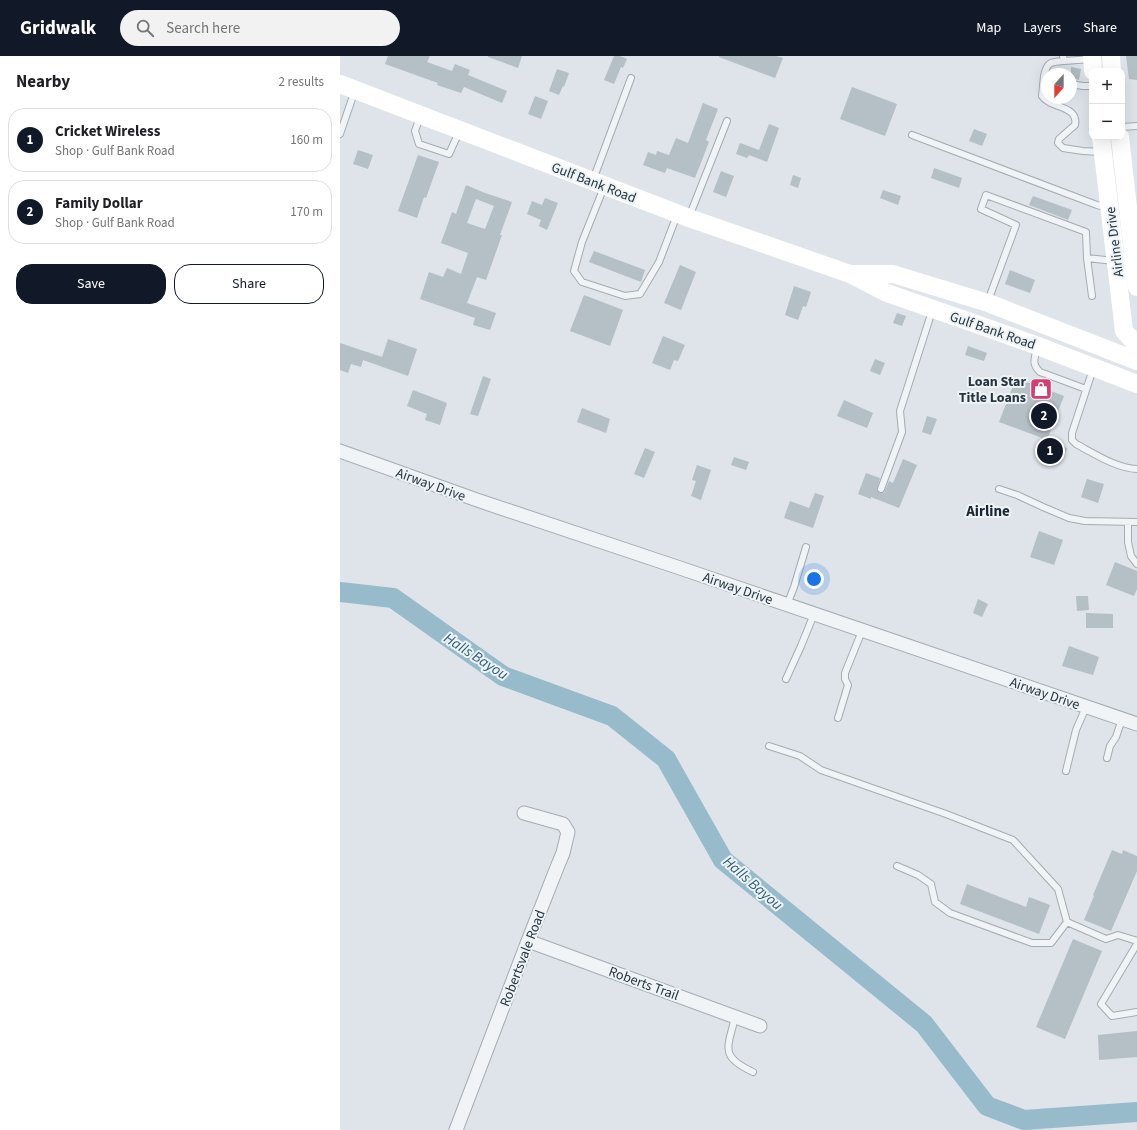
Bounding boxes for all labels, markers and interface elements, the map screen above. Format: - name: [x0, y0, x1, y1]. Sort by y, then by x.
- search box: [120, 10, 400, 46]
- text: Gridwalk: [20, 15, 96, 42]
- icon: search: [134, 17, 156, 39]
- text: Search here: [166, 18, 240, 39]
- text: Map: [976, 18, 1001, 38]
- text: Layers: [1023, 18, 1061, 38]
- text: Share: [1083, 18, 1117, 38]
- north arrow: [1041, 68, 1077, 104]
- map controls: [1089, 68, 1125, 140]
- button: +: [1089, 68, 1125, 104]
- text: Nearby: [16, 70, 70, 94]
- text: 2 results: [279, 73, 324, 91]
- button: −: [1089, 104, 1125, 140]
- text: Cricket Wireless: [55, 121, 160, 142]
- text: 1: [27, 131, 33, 149]
- text: 160 m: [290, 131, 323, 149]
- text: Shop · Gulf Bank Road: [55, 142, 175, 160]
- street label: Gulf Bank Road: [548, 158, 639, 208]
- text: Family Dollar: [55, 193, 143, 214]
- text: 2: [27, 203, 33, 221]
- text: 170 m: [290, 203, 323, 221]
- street label: Airline Drive: [1101, 206, 1129, 278]
- text: Shop · Gulf Bank Road: [55, 214, 175, 232]
- button: Save: [16, 264, 166, 304]
- button: Share: [174, 264, 324, 304]
- street label: Gulf Bank Road: [947, 307, 1038, 355]
- place label: Loan Star Title Loans: [959, 372, 1026, 408]
- shop icon: Loan Star Title Loans: [1028, 376, 1054, 402]
- pin: 2: [1031, 401, 1057, 431]
- pin: 1: [1037, 436, 1063, 466]
- street label: Airway Drive: [393, 463, 468, 507]
- district label: Airline: [965, 501, 1010, 522]
- street label: Airway Drive: [700, 568, 775, 610]
- your location: [804, 569, 824, 589]
- water label: Halls Bayou: [440, 628, 512, 685]
- street label: Airway Drive: [1007, 673, 1082, 715]
- water label: Halls Bayou: [718, 852, 787, 915]
- street label: Robertsvale Road: [495, 907, 551, 1010]
- street label: Roberts Trail: [606, 962, 682, 1006]

